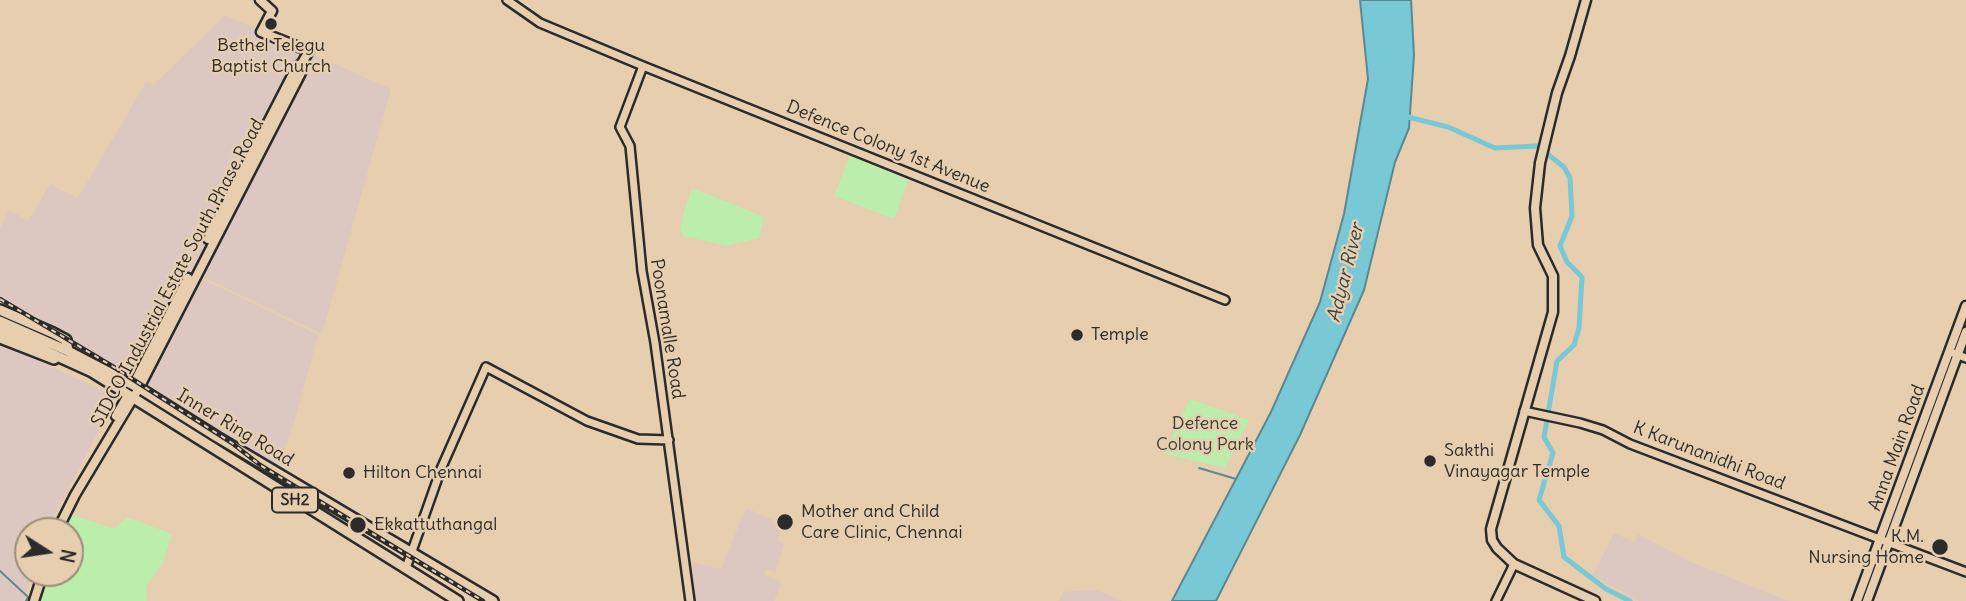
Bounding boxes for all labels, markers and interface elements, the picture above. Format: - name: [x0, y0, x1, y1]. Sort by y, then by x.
- marker: Bethel Telegu Baptist Church: [263, 16, 279, 32]
- place label: Bethel Telegu Baptist Church: [211, 35, 331, 78]
- street label: Defence Colony 1st Avenue: [783, 96, 993, 198]
- street label: SIDCO Industrial Estate South Phase Road: [87, 115, 269, 431]
- water label: Adyar River: [1323, 221, 1369, 325]
- street label: Poonamalle Road: [645, 257, 689, 401]
- place label: Temple: [1091, 324, 1149, 346]
- marker: Temple: [1069, 327, 1085, 343]
- street label: Anna Main Road: [1864, 382, 1930, 514]
- street label: Inner Ring Road: [173, 385, 297, 471]
- park label: Defence Colony Park: [1156, 413, 1254, 456]
- street label: K Karunanidhi Road: [1630, 417, 1788, 495]
- place label: Sakthi Vinayagar Temple: [1444, 440, 1590, 482]
- marker: Sakthi Vinayagar Temple: [1422, 453, 1438, 469]
- place label: Hilton Chennai: [363, 462, 482, 484]
- marker: Hilton Chennai: [341, 465, 357, 481]
- road number: SH2: [272, 488, 318, 512]
- place label: Mother and Child Care Clinic, Chennai: [801, 501, 962, 544]
- marker: Mother and Child Care Clinic, Chennai: [775, 512, 795, 532]
- place label: Ekkattuthangal: [374, 514, 497, 536]
- marker: Ekkattuthangal: [348, 515, 368, 535]
- north arrow: [14, 517, 84, 587]
- place label: K.M. Nursing Home: [1808, 526, 1924, 568]
- marker: K.M. Nursing Home: [1930, 537, 1950, 557]
- text: N: [54, 547, 81, 565]

